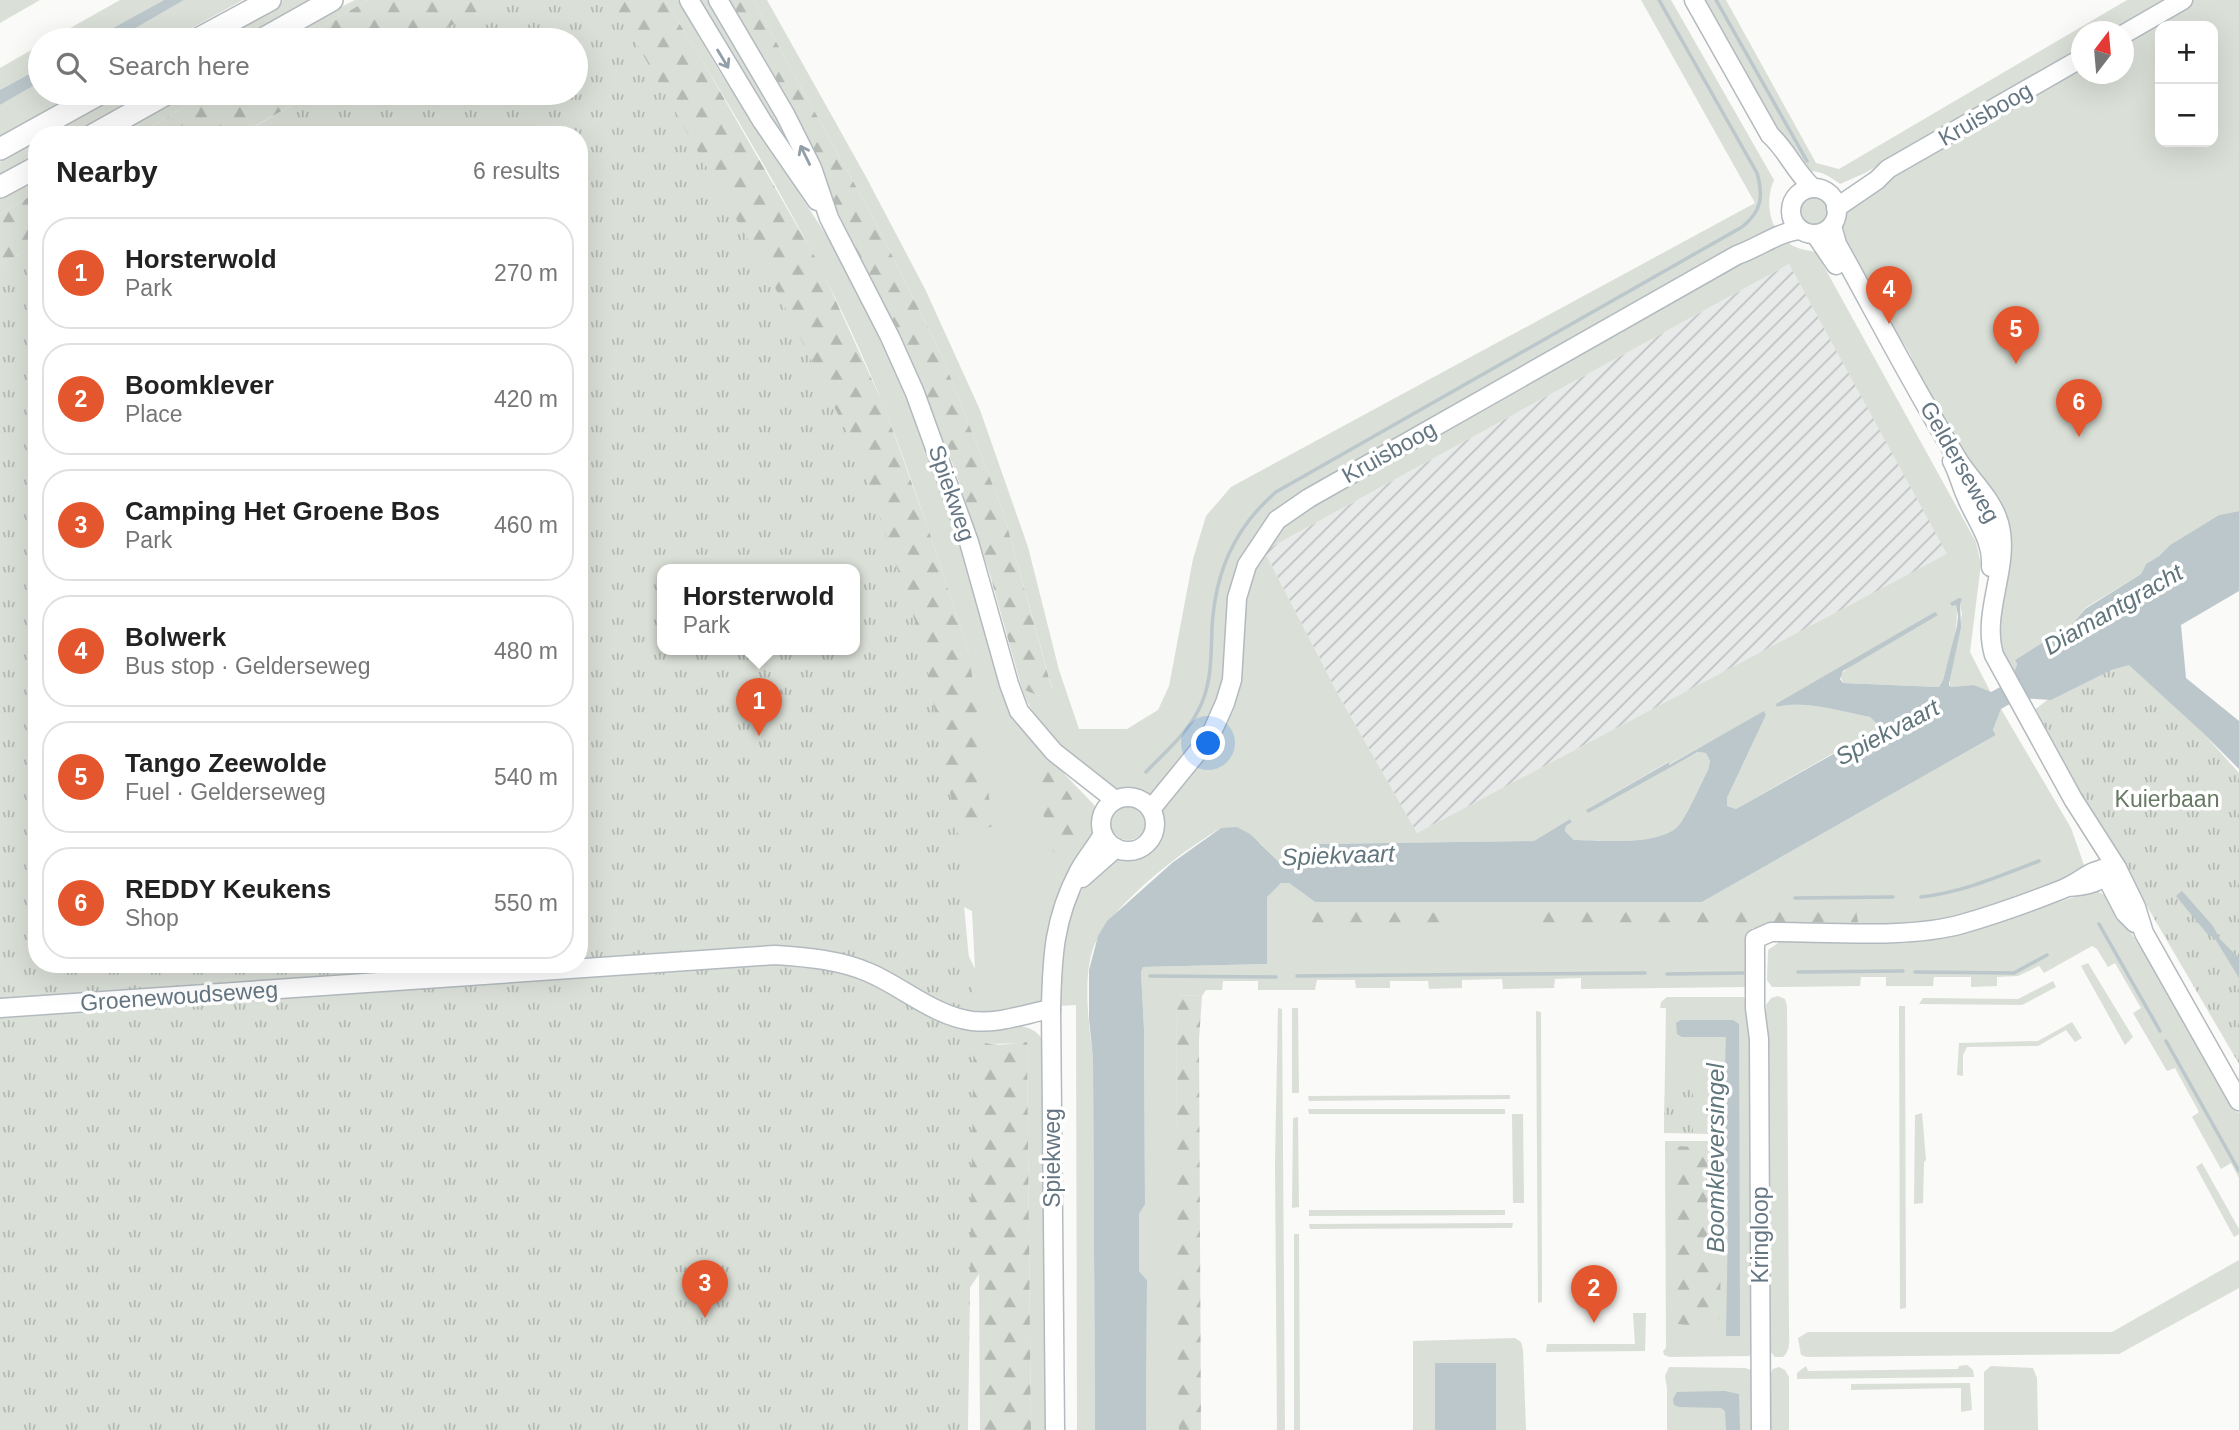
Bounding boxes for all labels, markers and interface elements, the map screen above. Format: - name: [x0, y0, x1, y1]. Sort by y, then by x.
- north arrow: [2071, 21, 2134, 84]
- map controls: [2155, 21, 2218, 147]
- button: +: [2155, 21, 2218, 84]
- search box: [28, 28, 588, 105]
- icon: search: [52, 48, 90, 86]
- one-way arrow: [717, 48, 731, 68]
- text: Search here: [108, 51, 250, 81]
- street label: Kruisboog: [1934, 77, 2036, 151]
- button: −: [2155, 84, 2218, 147]
- one-way arrow: [798, 145, 812, 166]
- text: Nearby: [56, 155, 158, 188]
- text: 6 results: [473, 158, 560, 184]
- text: Horsterwold: [125, 244, 277, 274]
- text: 1: [75, 260, 87, 286]
- text: 270 m: [494, 260, 558, 286]
- pin: 4: [1866, 266, 1912, 324]
- text: Park: [125, 275, 172, 301]
- pin: 5: [1993, 306, 2039, 364]
- text: Boomklever: [125, 370, 274, 400]
- pin: 6: [2056, 379, 2102, 437]
- text: 2: [75, 386, 87, 412]
- text: 420 m: [494, 386, 558, 412]
- street label: Gelderseweg: [1915, 397, 2005, 527]
- text: Place: [125, 401, 183, 427]
- street label: Kruisboog: [1337, 416, 1441, 488]
- street label: Spiekweg: [923, 442, 981, 544]
- text: Camping Het Groene Bos: [125, 496, 440, 526]
- text: 3: [75, 512, 87, 538]
- text: 460 m: [494, 512, 558, 538]
- text: Park: [125, 527, 172, 553]
- water label: Diamantgracht: [2039, 558, 2188, 660]
- popup: [657, 564, 860, 655]
- text: Horsterwold: [683, 581, 834, 611]
- text: Park: [683, 612, 730, 638]
- text: Bolwerk: [125, 622, 226, 652]
- text: 4: [75, 638, 87, 664]
- text: 480 m: [494, 638, 558, 664]
- text: Bus stop · Gelderseweg: [125, 653, 370, 679]
- pin: 1: [736, 678, 782, 736]
- water label: Spiekvaart: [1831, 693, 1945, 771]
- your location: [1191, 726, 1225, 760]
- text: Tango Zeewolde: [125, 748, 327, 778]
- text: 5: [75, 764, 87, 790]
- text: 540 m: [494, 764, 558, 790]
- text: Fuel · Gelderseweg: [125, 779, 326, 805]
- park label: Kuierbaan: [2115, 786, 2219, 812]
- water label: Spiekvaart: [1281, 839, 1396, 870]
- text: REDDY Keukens: [125, 874, 331, 904]
- text: 6: [75, 890, 87, 916]
- text: 550 m: [494, 890, 558, 916]
- text: Shop: [125, 905, 179, 931]
- street label: Groenewoudseweg: [79, 976, 279, 1016]
- water label: Boomkleversingel: [1702, 1063, 1729, 1253]
- street label: Spiekweg: [1039, 1108, 1065, 1208]
- street label: Kringloop: [1747, 1186, 1773, 1284]
- pin: 3: [682, 1260, 728, 1318]
- pin: 2: [1571, 1265, 1617, 1323]

